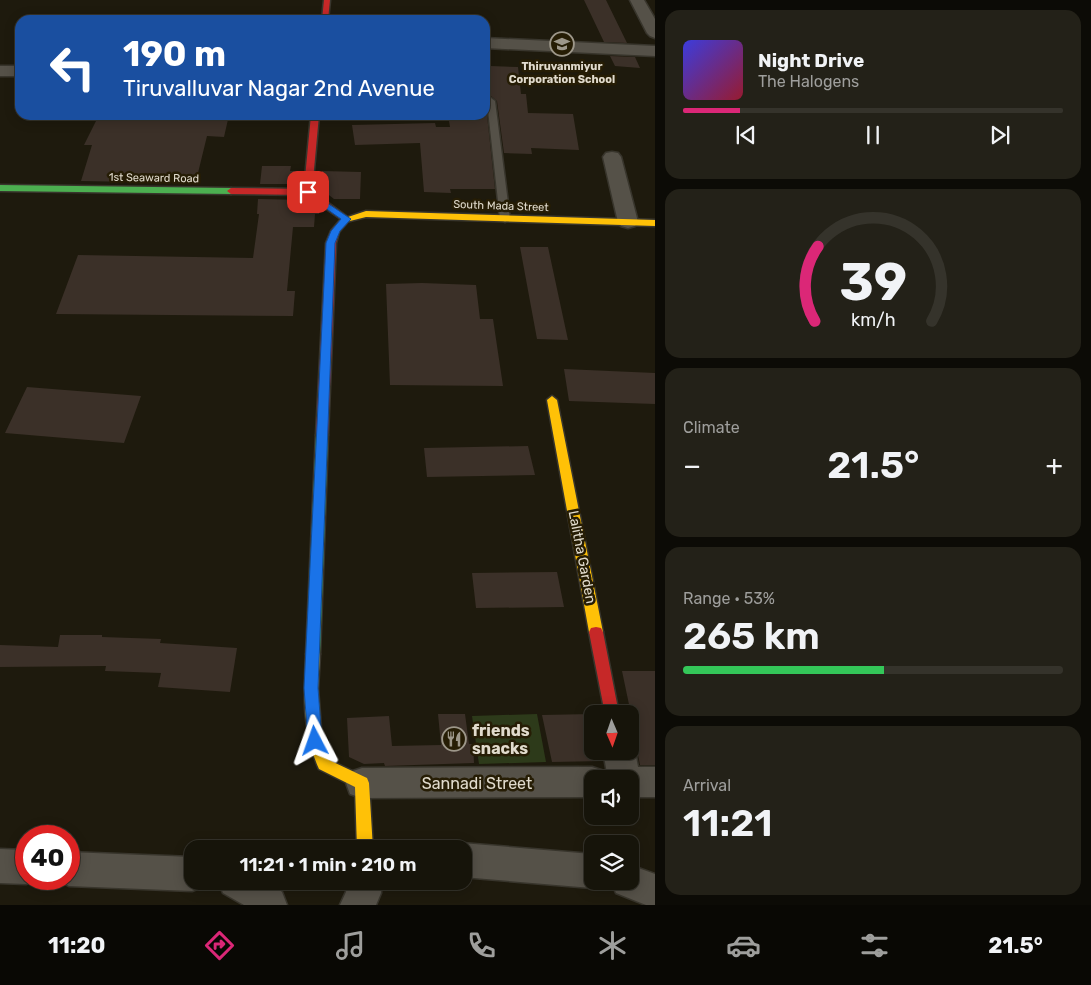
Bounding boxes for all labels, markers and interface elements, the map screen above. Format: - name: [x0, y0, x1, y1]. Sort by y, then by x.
- school or university icon: Thiruvanmiyur Corporation School: [549, 31, 575, 57]
- text: 190 m: [123, 33, 226, 75]
- icon: left: [40, 35, 105, 100]
- text: Night Drive: [758, 49, 864, 72]
- place label: Thiruvanmiyur Corporation School: [509, 60, 615, 86]
- text: The Halogens: [758, 72, 859, 91]
- text: Tiruvalluvar Nagar 2nd Avenue: [123, 75, 435, 102]
- icon: previous: [732, 121, 760, 149]
- icon: pause: [859, 121, 887, 149]
- icon: next: [986, 121, 1014, 149]
- street label: 1st Seaward Road: [109, 171, 199, 185]
- pin: [287, 171, 329, 213]
- icon: arrive: [294, 178, 322, 206]
- street label: South Mada Street: [453, 198, 550, 214]
- text: 39: [839, 251, 907, 313]
- text: km/h: [851, 309, 895, 330]
- text: Climate: [683, 418, 740, 437]
- text: 21.5°: [827, 442, 919, 488]
- text: −: [683, 449, 701, 482]
- text: +: [1046, 449, 1063, 482]
- street label: Lalitha Garden: [565, 509, 599, 605]
- text: Range · 53%: [683, 589, 775, 608]
- text: 265 km: [683, 613, 820, 659]
- north arrow: [584, 705, 639, 760]
- map controls: [584, 705, 639, 890]
- position arrow: [288, 714, 340, 766]
- place label: friends snacks: [472, 721, 530, 758]
- restaurant icon: friends snacks: [441, 726, 467, 752]
- button: sound: [584, 770, 639, 825]
- street label: Sannadi Street: [422, 774, 532, 793]
- text: Arrival: [683, 776, 731, 795]
- text: 11:21: [683, 800, 772, 846]
- speed limit sign: 40: [15, 825, 80, 890]
- button: layers: [584, 835, 639, 890]
- text: 11:21 · 1 min · 210 m: [239, 853, 417, 876]
- icon: directions: [202, 928, 237, 963]
- icon: music: [333, 928, 368, 963]
- icon: phone: [464, 928, 499, 963]
- icon: climate: [595, 928, 630, 963]
- icon: car: [726, 928, 761, 963]
- icon: filters: [857, 928, 892, 963]
- text: 11:20: [48, 932, 106, 959]
- text: 21.5°: [988, 932, 1043, 959]

